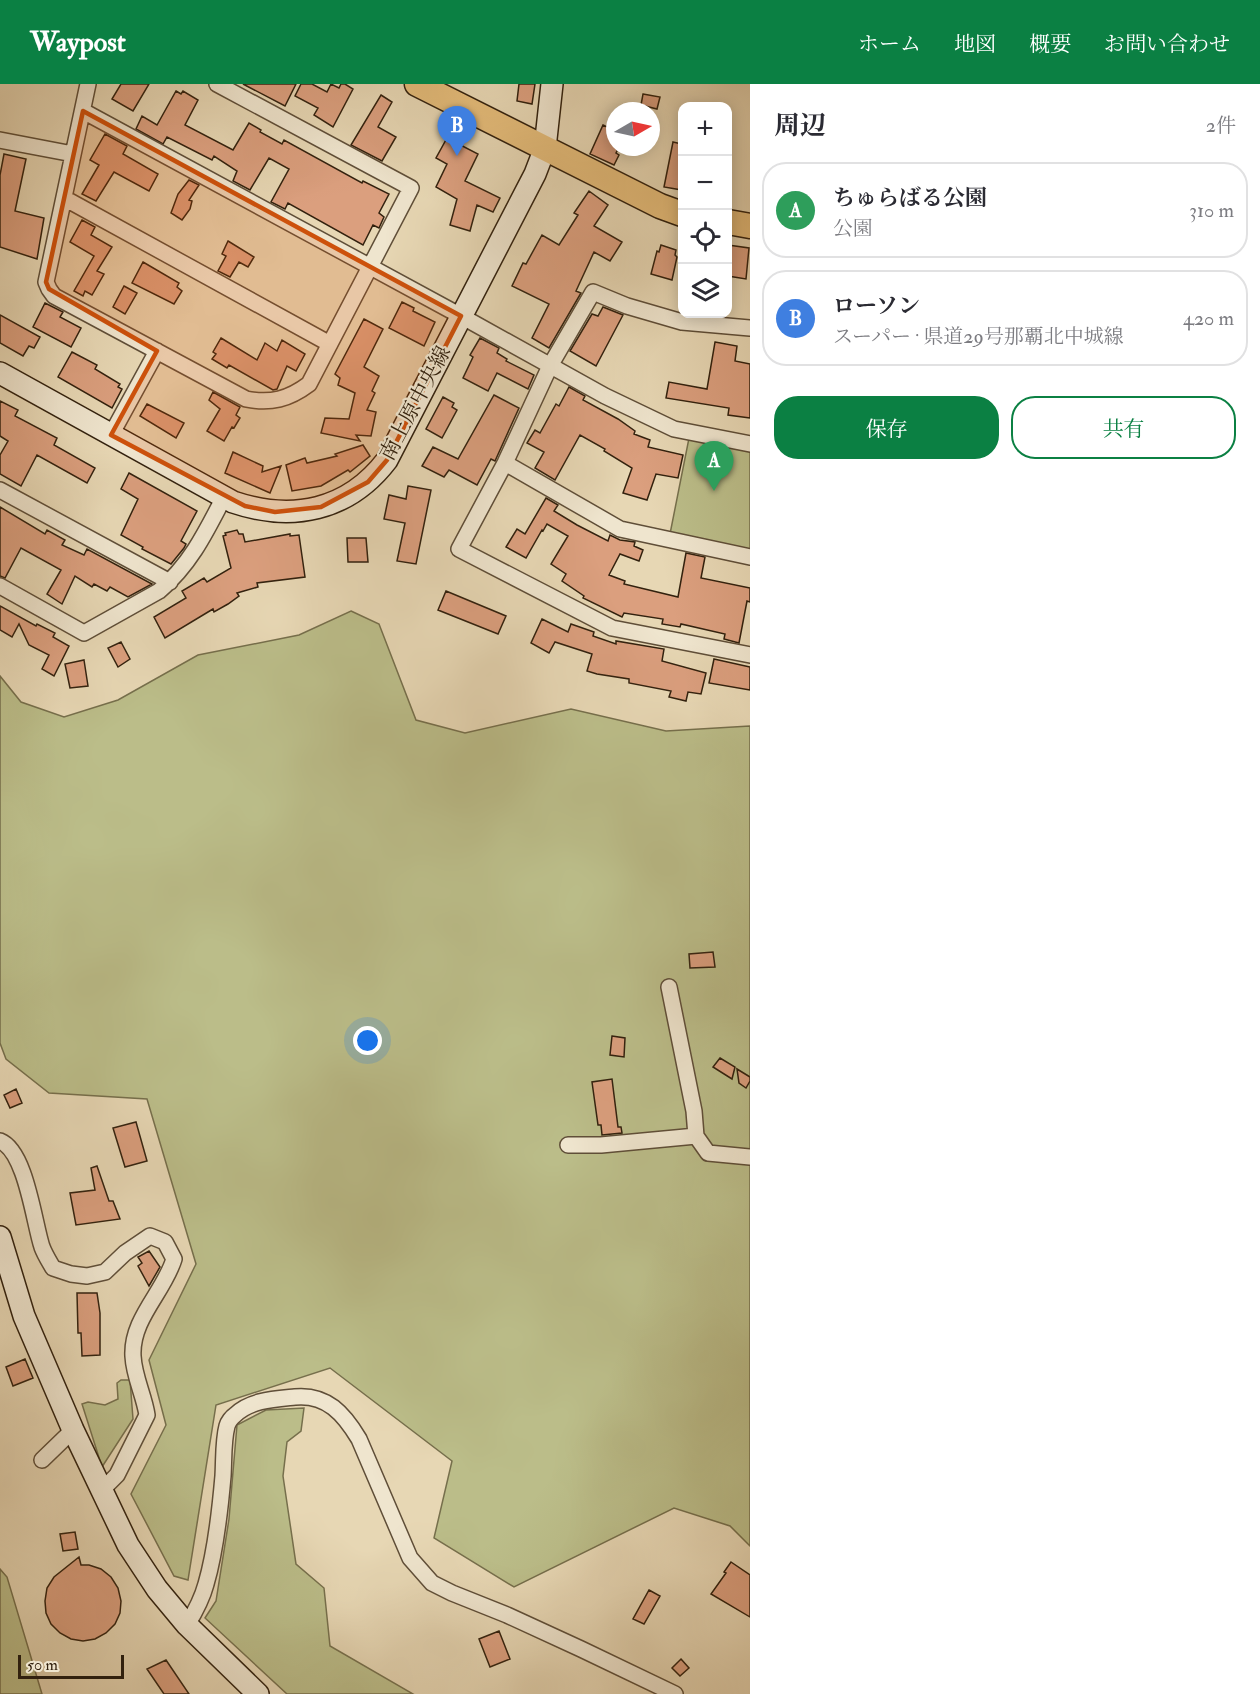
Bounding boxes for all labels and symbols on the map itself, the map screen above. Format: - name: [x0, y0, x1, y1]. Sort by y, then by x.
- north arrow: [606, 102, 660, 156]
- pin: B: [438, 106, 476, 156]
- street label: 南上原中央線: [374, 341, 457, 465]
- pin: A: [694, 442, 734, 491]
- your location: [353, 1026, 382, 1055]
- scale bar: [18, 1652, 124, 1680]

